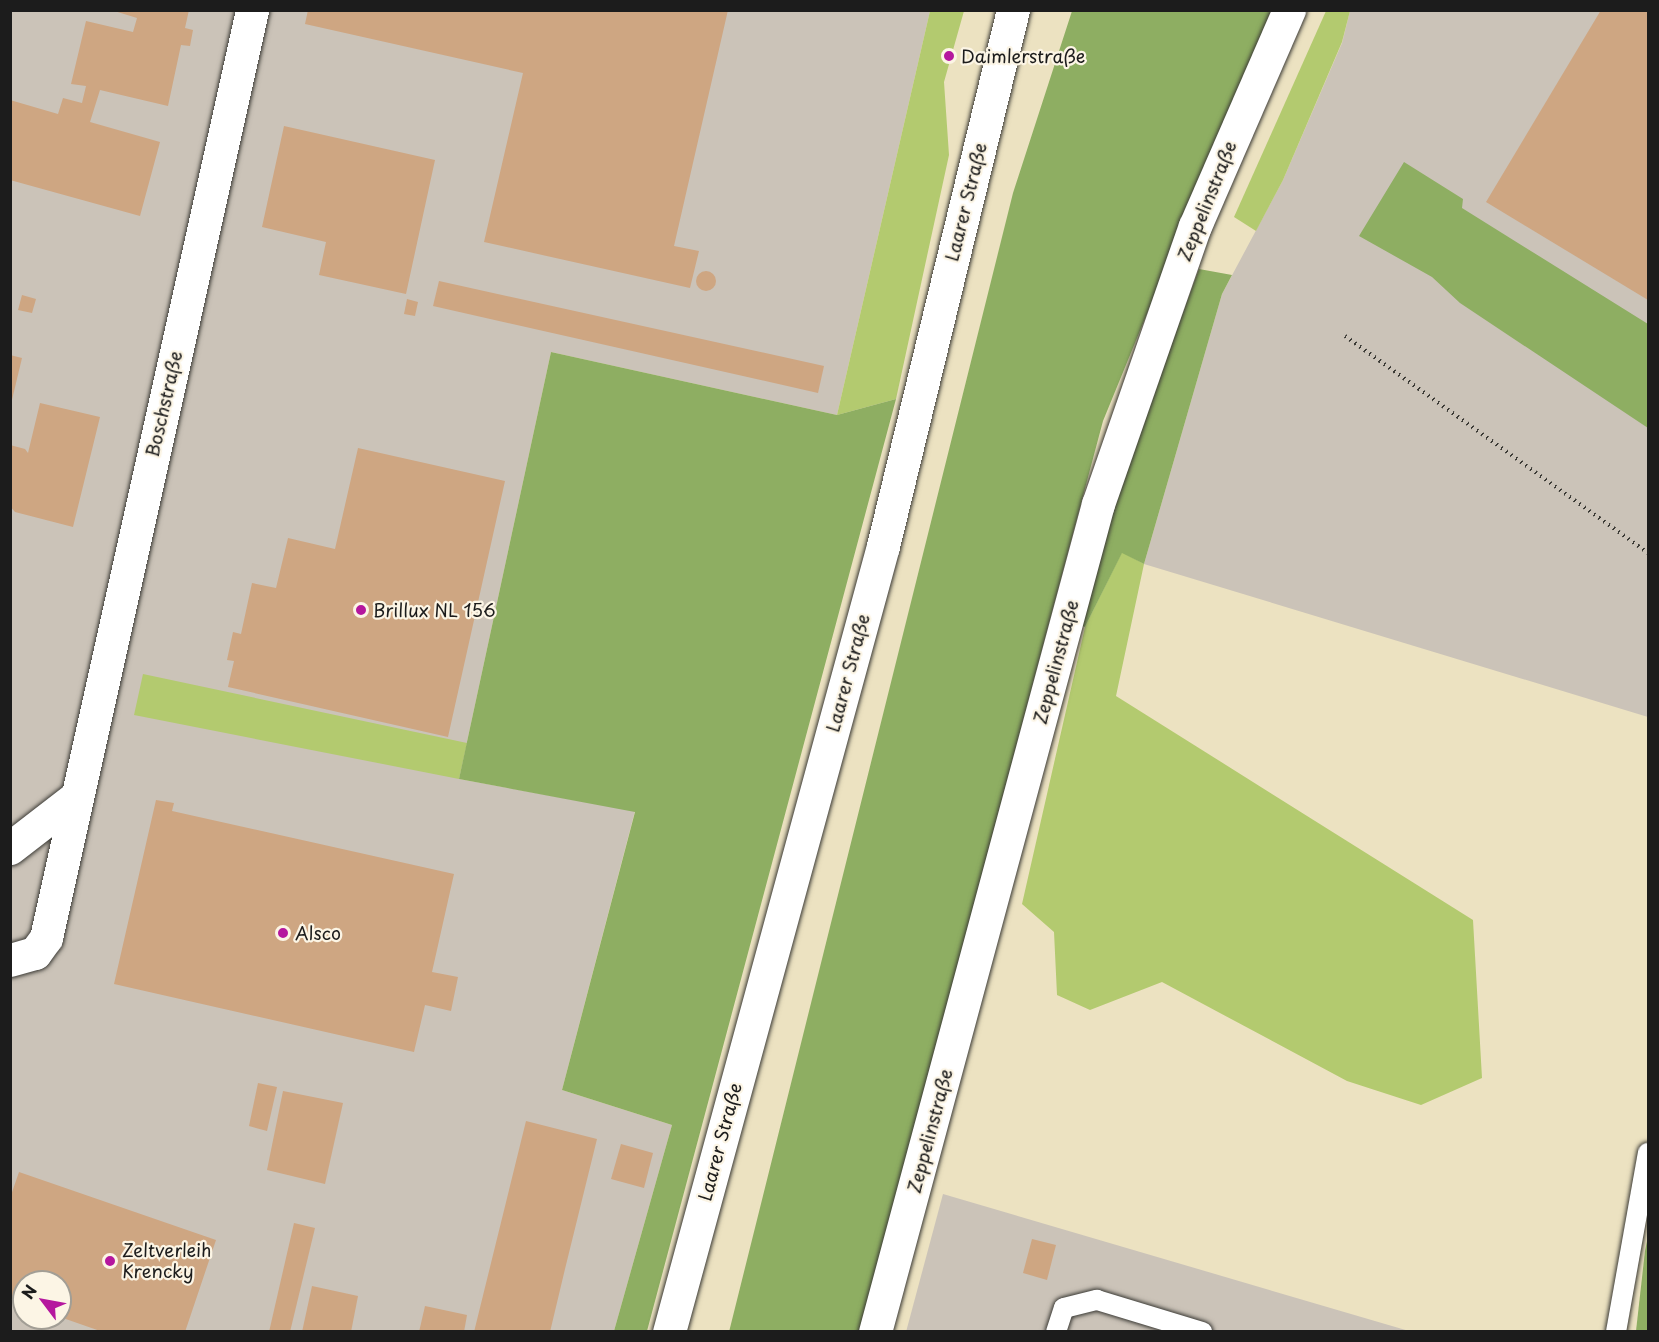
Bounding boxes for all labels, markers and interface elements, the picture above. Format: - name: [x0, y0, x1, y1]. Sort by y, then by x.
- place label: Daimlerstraße: [961, 45, 1085, 67]
- marker: Daimlerstraße: [942, 49, 956, 63]
- street label: Zeppelinstraße: [1173, 138, 1241, 264]
- street label: Laarer Straße: [941, 140, 991, 264]
- street label: Boschstraße: [141, 349, 187, 459]
- street label: Zeppelinstraße: [1029, 598, 1083, 726]
- place label: Brillux NL 156: [373, 599, 496, 621]
- marker: Brillux NL 156: [354, 603, 368, 617]
- street label: Laarer Straße: [822, 611, 874, 735]
- place label: Alsco: [295, 922, 341, 944]
- marker: Alsco: [276, 926, 290, 940]
- street label: Zeppelinstraße: [903, 1067, 957, 1195]
- street label: Laarer Straße: [694, 1080, 746, 1204]
- place label: Zeltverleih Krencky: [122, 1240, 211, 1282]
- marker: Zeltverleih Krencky: [103, 1254, 117, 1268]
- north arrow: [12, 1270, 72, 1330]
- text: N: [15, 1280, 42, 1303]

